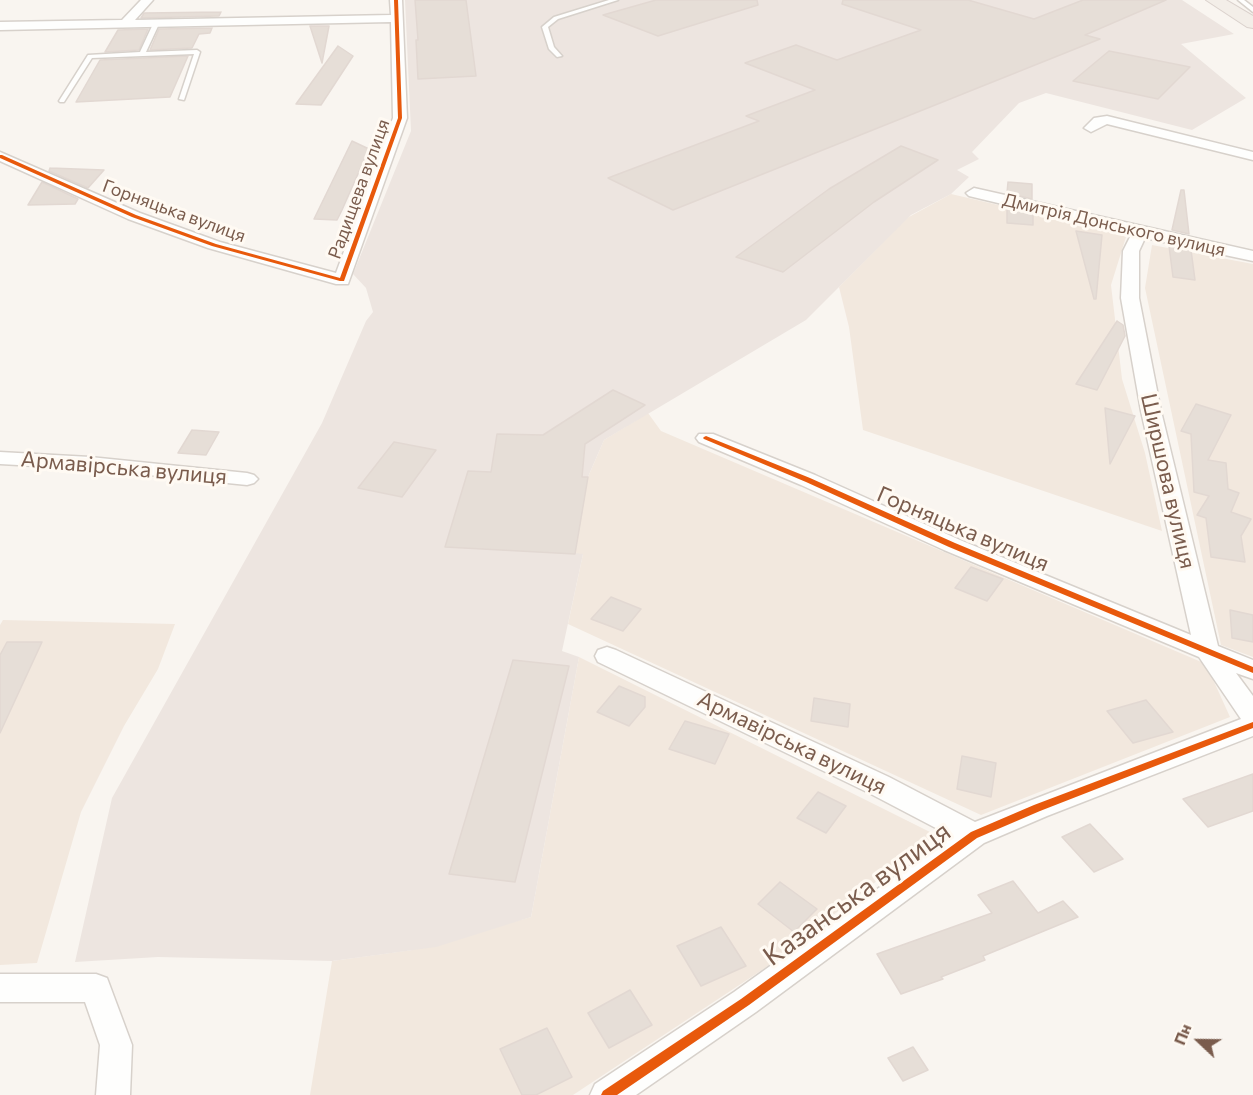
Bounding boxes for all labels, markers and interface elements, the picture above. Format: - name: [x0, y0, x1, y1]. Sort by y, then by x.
- street label: Радищева вулиця: [324, 116, 394, 262]
- street label: Горняцька вулиця: [99, 175, 249, 247]
- street label: Дмитрія Донського вулиця: [1001, 189, 1227, 261]
- street label: Ширшова вулиця: [1135, 391, 1201, 571]
- street label: Армавірська вулиця: [20, 446, 228, 490]
- street label: Горняцька вулиця: [873, 481, 1053, 577]
- street label: Армавірська вулиця: [693, 686, 891, 800]
- street label: Казанська вулиця: [757, 815, 957, 973]
- north arrow: [1169, 1011, 1229, 1071]
- text: Пн: [1169, 1021, 1195, 1047]

